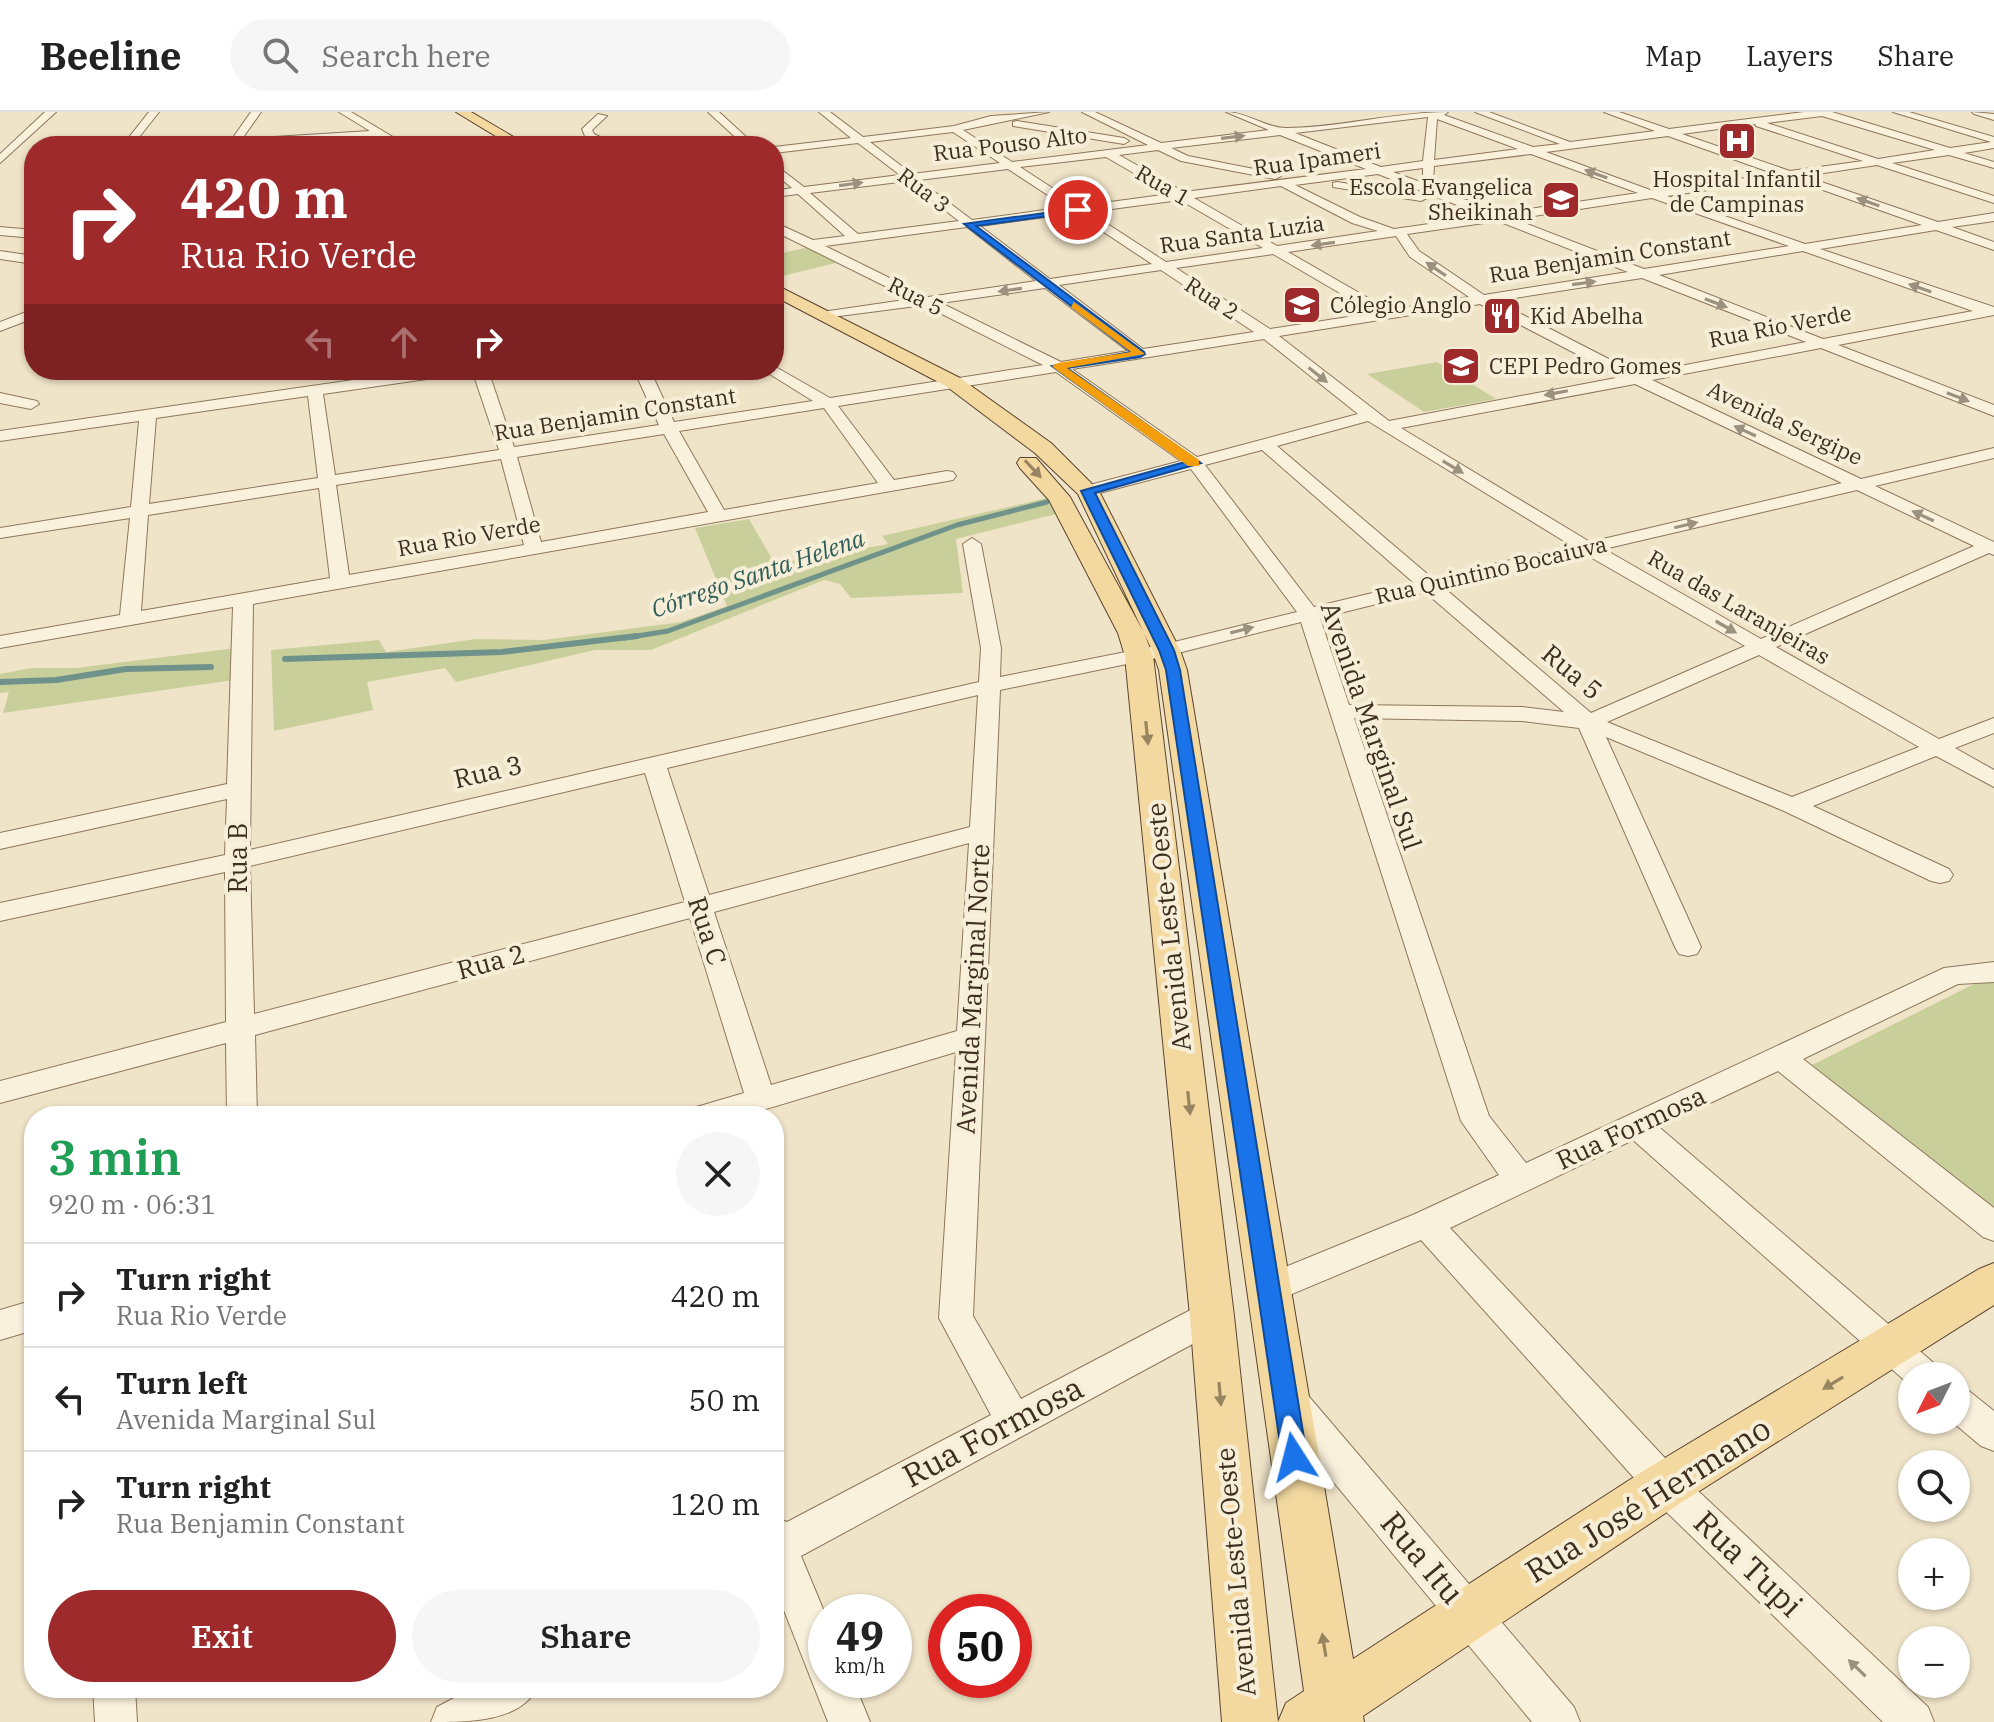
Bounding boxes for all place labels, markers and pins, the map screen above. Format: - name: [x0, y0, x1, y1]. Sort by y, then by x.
- hospital icon: Hospital Infantil de Campinas: [1716, 120, 1758, 162]
- place label: Hospital Infantil de Campinas: [1653, 164, 1821, 218]
- place label: Escola Evangelica Sheikinah: [1349, 172, 1533, 226]
- pin: [1044, 176, 1112, 244]
- school or university icon: Escola Evangelica Sheikinah: [1540, 179, 1582, 221]
- school or university icon: Cólegio Anglo: [1281, 284, 1323, 326]
- place label: Cólegio Anglo: [1330, 290, 1471, 319]
- restaurant icon: Kid Abelha: [1481, 295, 1523, 337]
- place label: Kid Abelha: [1530, 301, 1644, 330]
- school or university icon: CEPI Pedro Gomes: [1440, 345, 1482, 387]
- place label: CEPI Pedro Gomes: [1489, 351, 1682, 380]

